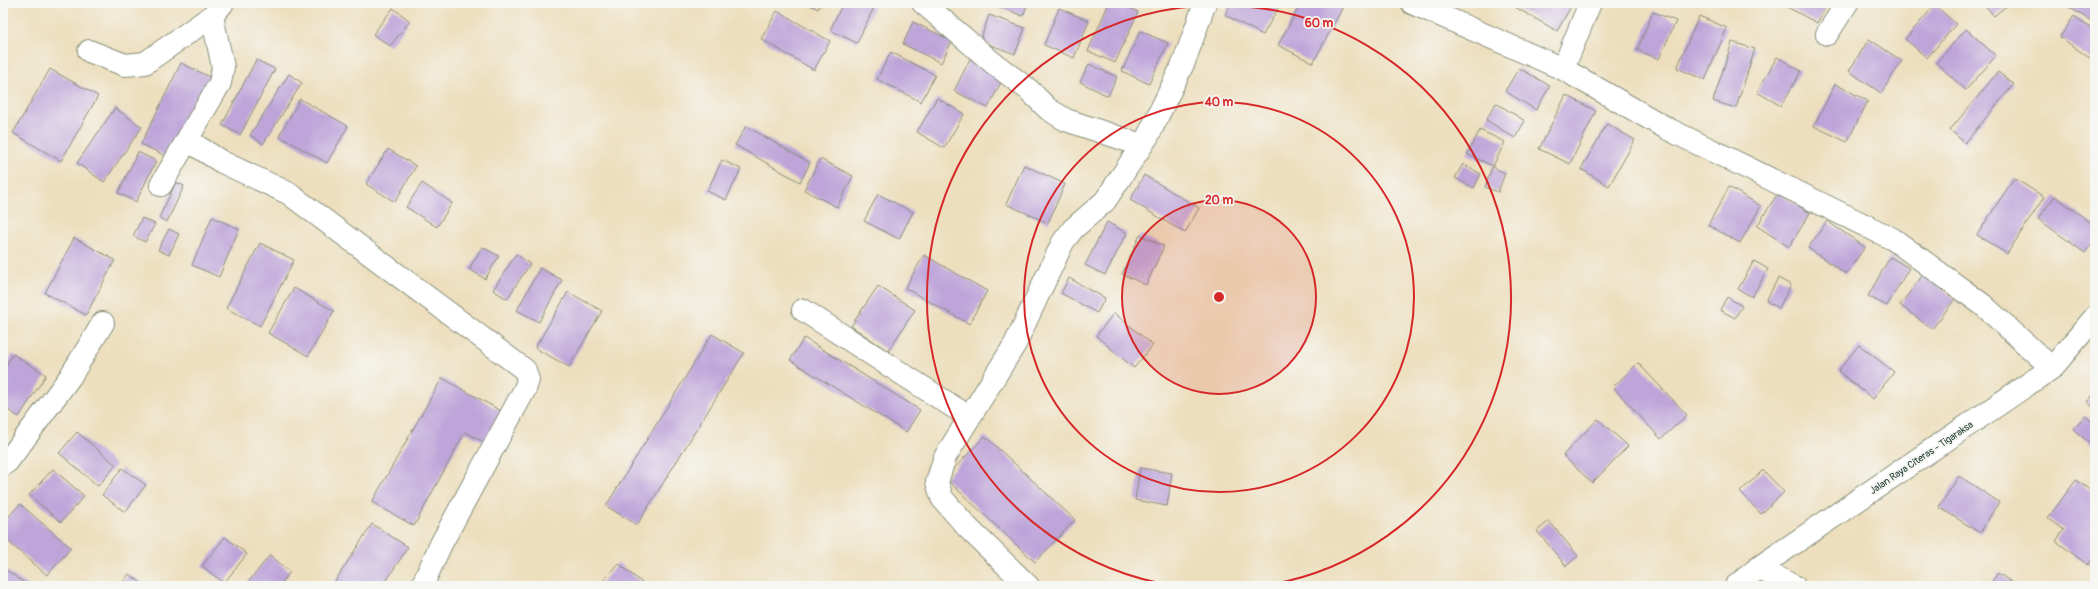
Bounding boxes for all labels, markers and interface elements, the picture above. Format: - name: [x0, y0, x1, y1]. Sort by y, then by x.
- text: 60 m: [1305, 16, 1334, 31]
- text: 40 m: [1204, 95, 1234, 110]
- text: 20 m: [1205, 193, 1233, 208]
- centre of rings: [1212, 290, 1226, 304]
- street label: Jalan Raya Citeras - Tigaraksa: [1868, 418, 1976, 497]

